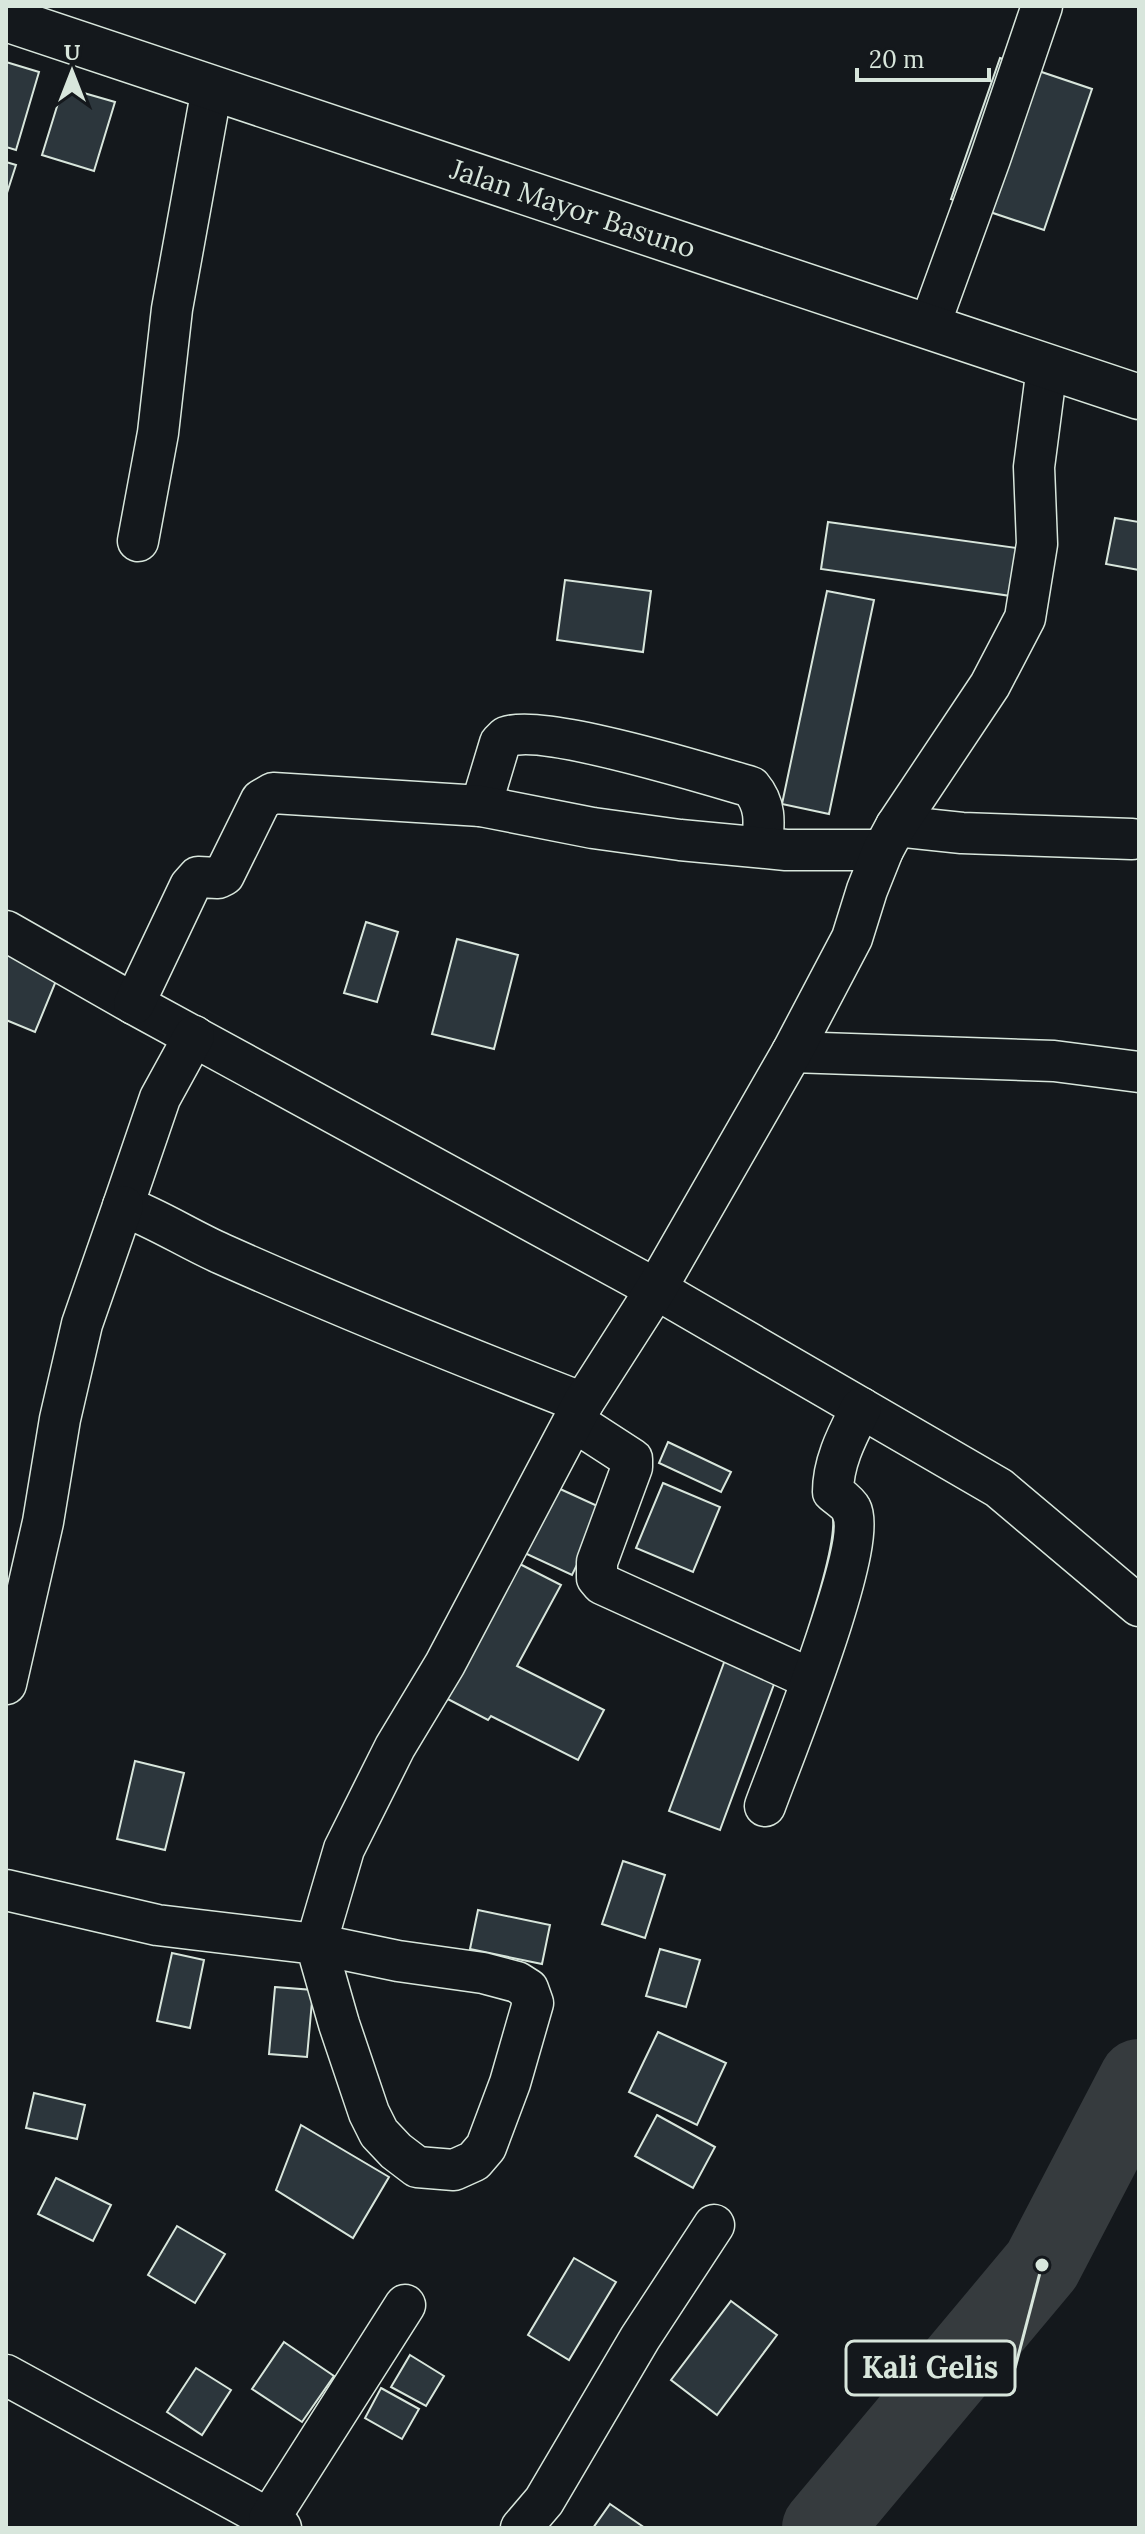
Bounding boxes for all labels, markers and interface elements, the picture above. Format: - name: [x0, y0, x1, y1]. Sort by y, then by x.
- north arrow: [32, 32, 112, 112]
- scale bar: [857, 32, 989, 82]
- text: U: [64, 38, 81, 66]
- text: 20 m: [869, 44, 925, 75]
- street label: Jalan Mayor Basuno: [445, 150, 700, 266]
- callout: Kali Gelis: [846, 2341, 1015, 2395]
- text: Kali Gelis: [862, 2348, 998, 2386]

